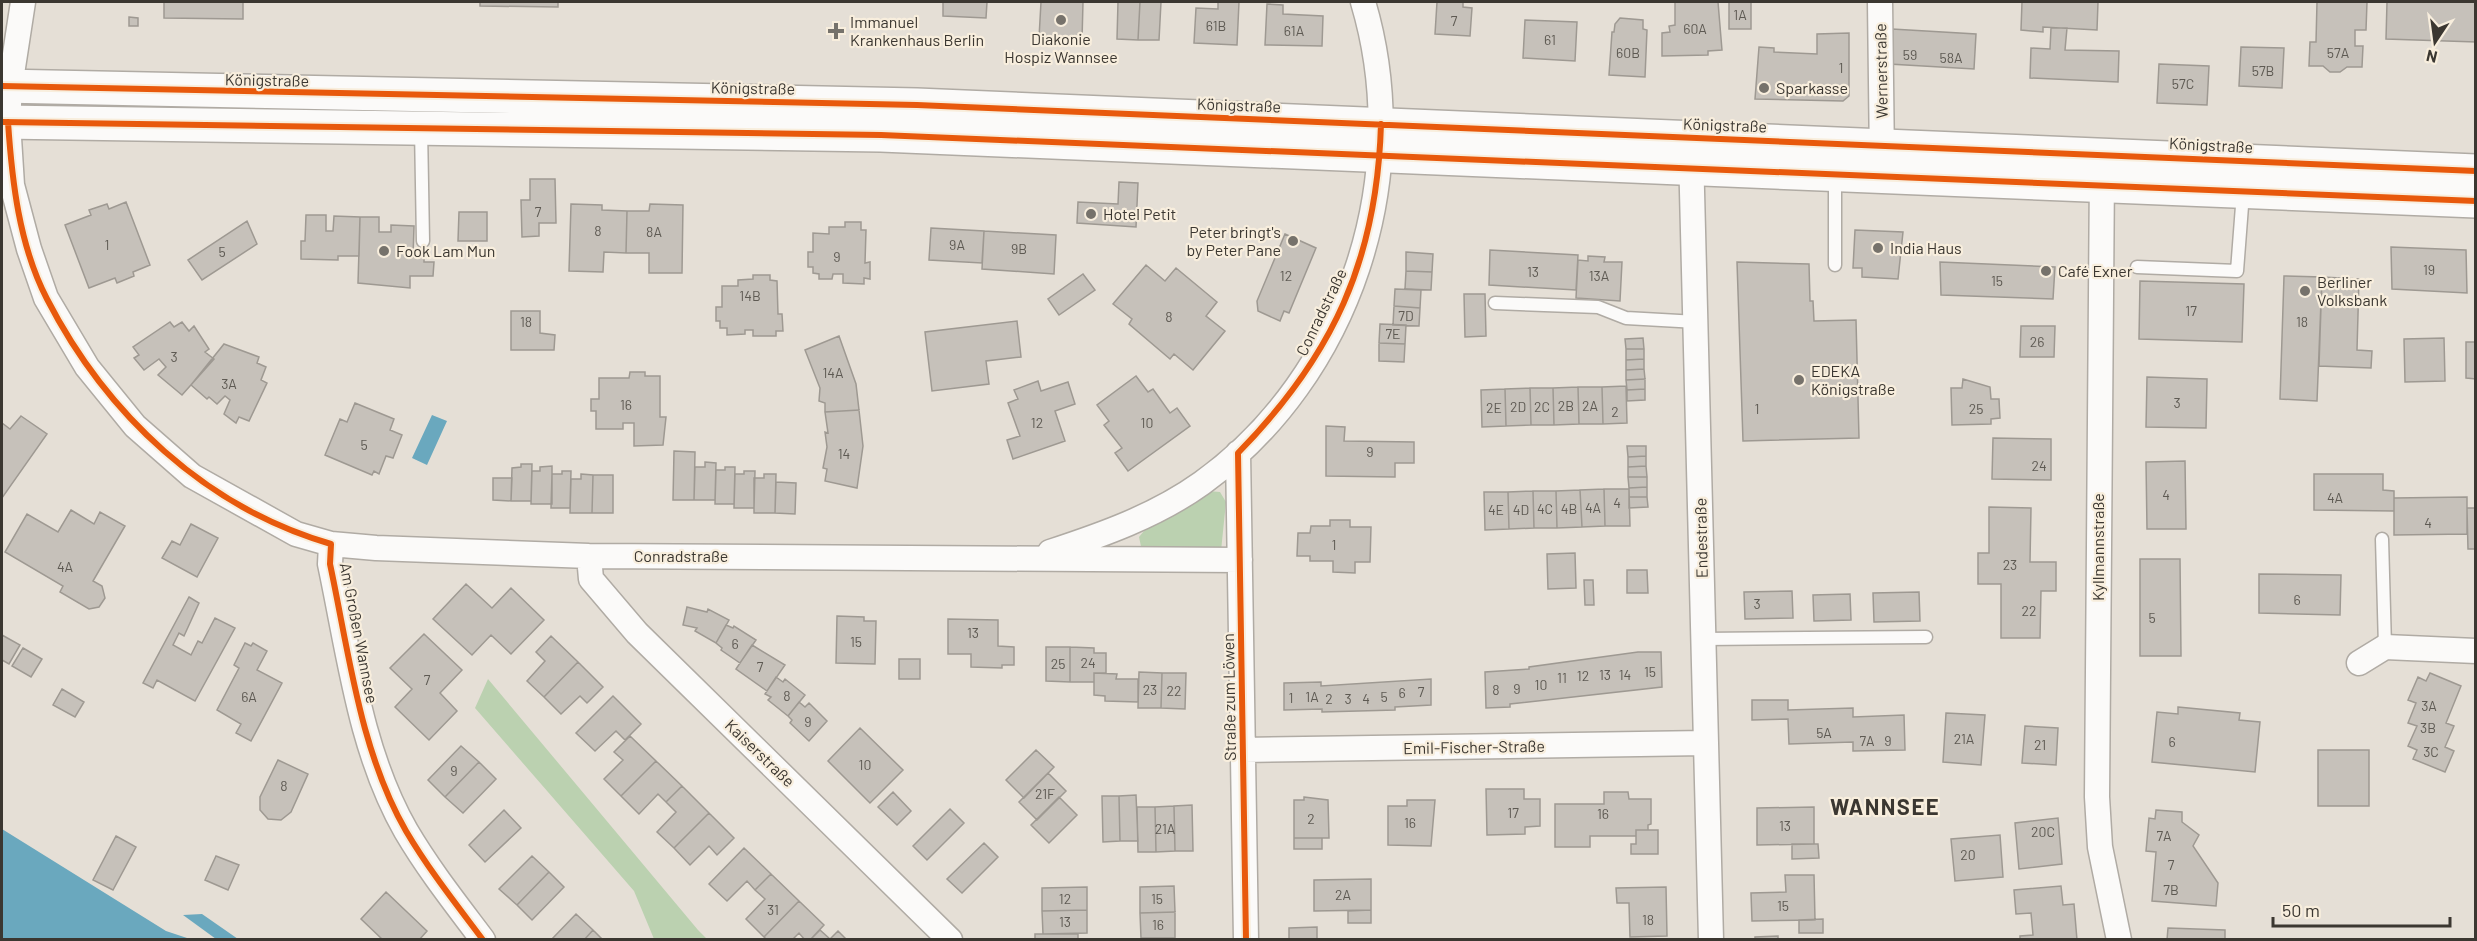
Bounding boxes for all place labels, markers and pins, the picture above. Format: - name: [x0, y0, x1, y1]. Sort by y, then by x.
- place label: Immanuel Krankenhaus Berlin: [850, 12, 984, 49]
- marker: Diakonie Hospiz Wannsee: [1054, 13, 1068, 27]
- marker: Immanuel Krankenhaus Berlin: [827, 22, 845, 40]
- place label: Diakonie Hospiz Wannsee: [1004, 29, 1118, 66]
- place label: Sparkasse: [1776, 78, 1848, 97]
- marker: Sparkasse: [1757, 81, 1771, 95]
- place label: Hotel Petit: [1103, 204, 1176, 223]
- marker: Hotel Petit: [1084, 207, 1098, 221]
- place label: Peter bringt's by Peter Pane: [1186, 222, 1281, 259]
- marker: Peter bringt's by Peter Pane: [1286, 234, 1300, 248]
- place label: India Haus: [1890, 238, 1962, 257]
- place label: Fook Lam Mun: [396, 241, 495, 260]
- marker: India Haus: [1871, 241, 1885, 255]
- marker: Fook Lam Mun: [377, 244, 391, 258]
- place label: Café Exner: [2058, 261, 2133, 280]
- marker: Café Exner: [2039, 264, 2053, 278]
- place label: Berliner Volksbank: [2317, 272, 2387, 309]
- marker: Berliner Volksbank: [2298, 284, 2312, 298]
- place label: EDEKA Königstraße: [1811, 361, 1895, 398]
- marker: EDEKA Königstraße: [1792, 373, 1806, 387]

